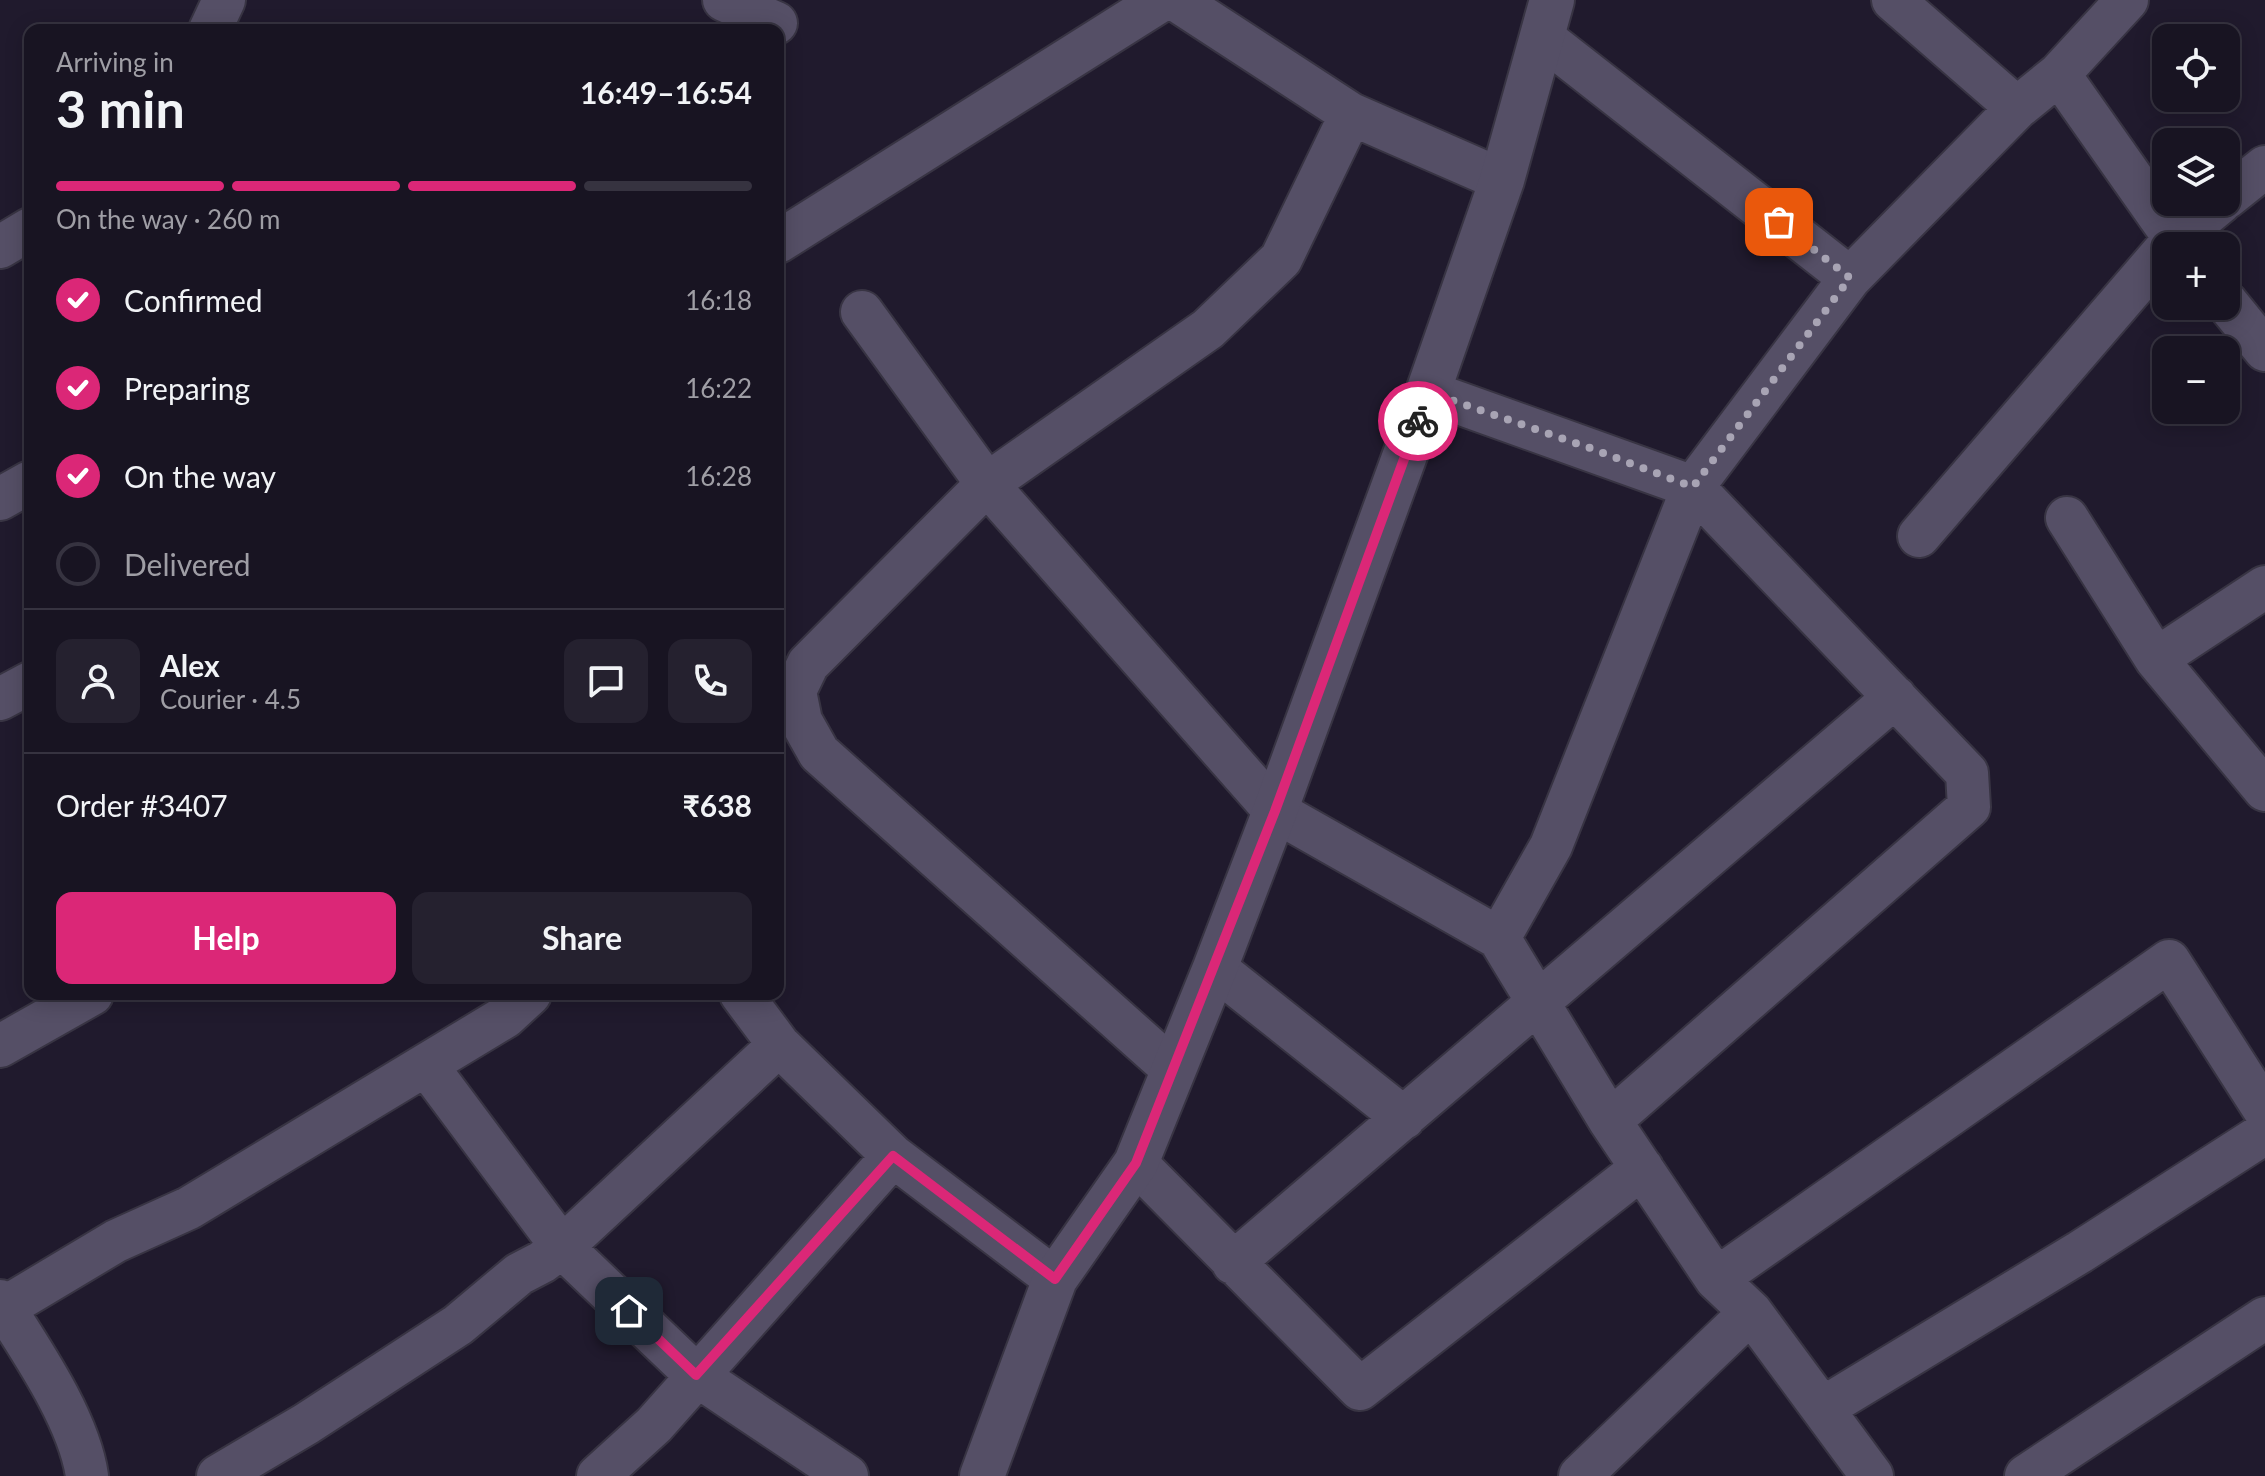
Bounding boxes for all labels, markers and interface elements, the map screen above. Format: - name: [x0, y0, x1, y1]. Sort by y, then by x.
- map controls: [2152, 24, 2240, 424]
- button: locate: [2152, 24, 2240, 112]
- text: Arriving in: [56, 46, 174, 78]
- text: 16:49–16:54: [580, 74, 752, 110]
- text: 3 min: [56, 77, 185, 139]
- button: layers: [2152, 128, 2240, 216]
- pin: [1745, 188, 1813, 256]
- icon: bag: [1757, 200, 1801, 244]
- text: On the way · 260 m: [56, 203, 280, 235]
- button: +: [2152, 232, 2240, 320]
- icon: check: [56, 278, 100, 322]
- text: Confirmed: [124, 282, 263, 318]
- text: 16:18: [685, 284, 752, 316]
- button: −: [2152, 336, 2240, 424]
- icon: check: [56, 366, 100, 410]
- text: Preparing: [124, 370, 250, 406]
- text: 16:22: [685, 372, 752, 404]
- courier: [1378, 381, 1458, 461]
- icon: bike: [1396, 399, 1440, 443]
- icon: check: [56, 454, 100, 498]
- text: On the way: [124, 458, 276, 494]
- text: 16:28: [685, 460, 752, 492]
- text: Delivered: [124, 546, 251, 582]
- button: person: [56, 639, 140, 723]
- button: chat: [564, 639, 648, 723]
- button: phone: [668, 639, 752, 723]
- text: Alex: [160, 647, 220, 683]
- text: Courier · 4.5: [160, 683, 301, 715]
- text: Order #3407: [56, 787, 228, 823]
- text: ₹638: [682, 787, 752, 823]
- button: Help: [56, 892, 396, 984]
- button: Share: [412, 892, 752, 984]
- pin: [595, 1277, 663, 1345]
- icon: home: [607, 1289, 651, 1333]

